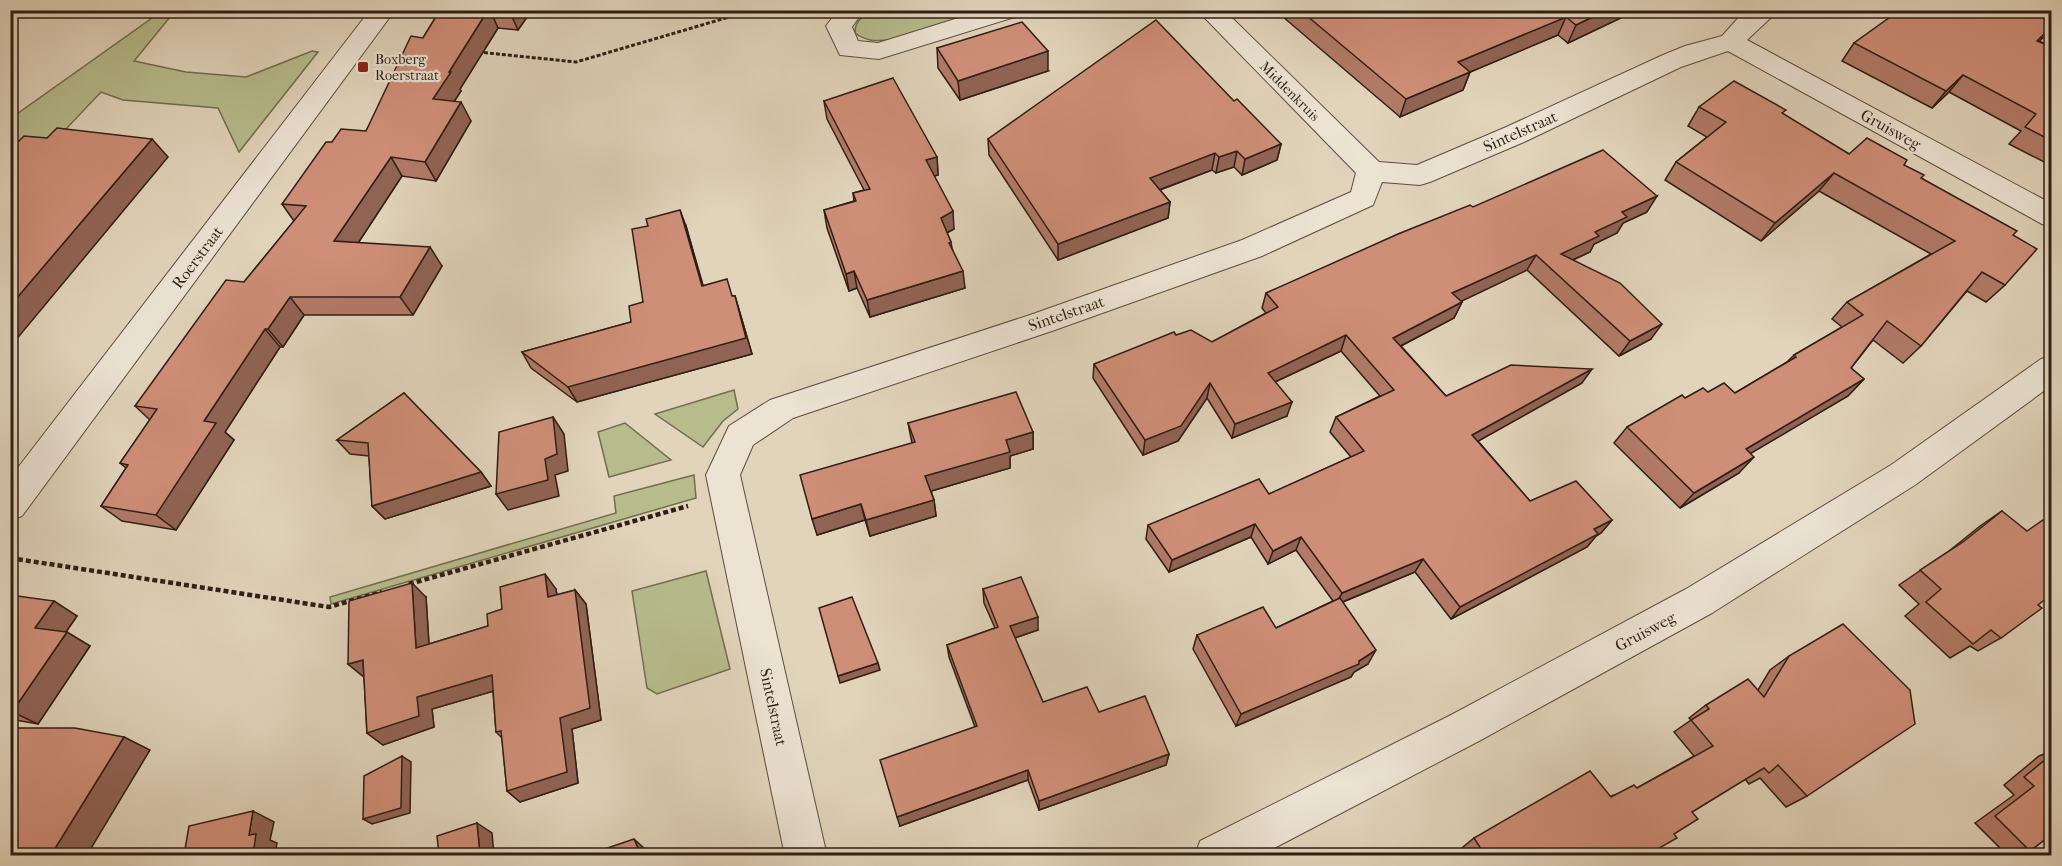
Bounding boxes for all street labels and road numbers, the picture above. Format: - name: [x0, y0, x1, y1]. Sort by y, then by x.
- street label: Middenkruis: [1256, 58, 1323, 125]
- street label: Gruisweg: [1857, 105, 1925, 154]
- street label: Sintelstraat: [1480, 107, 1560, 156]
- street label: Roerstraat: [168, 222, 227, 292]
- street label: Sintelstraat: [1026, 292, 1107, 335]
- street label: Gruisweg: [1612, 607, 1679, 655]
- street label: Sintelstraat: [756, 666, 791, 748]

